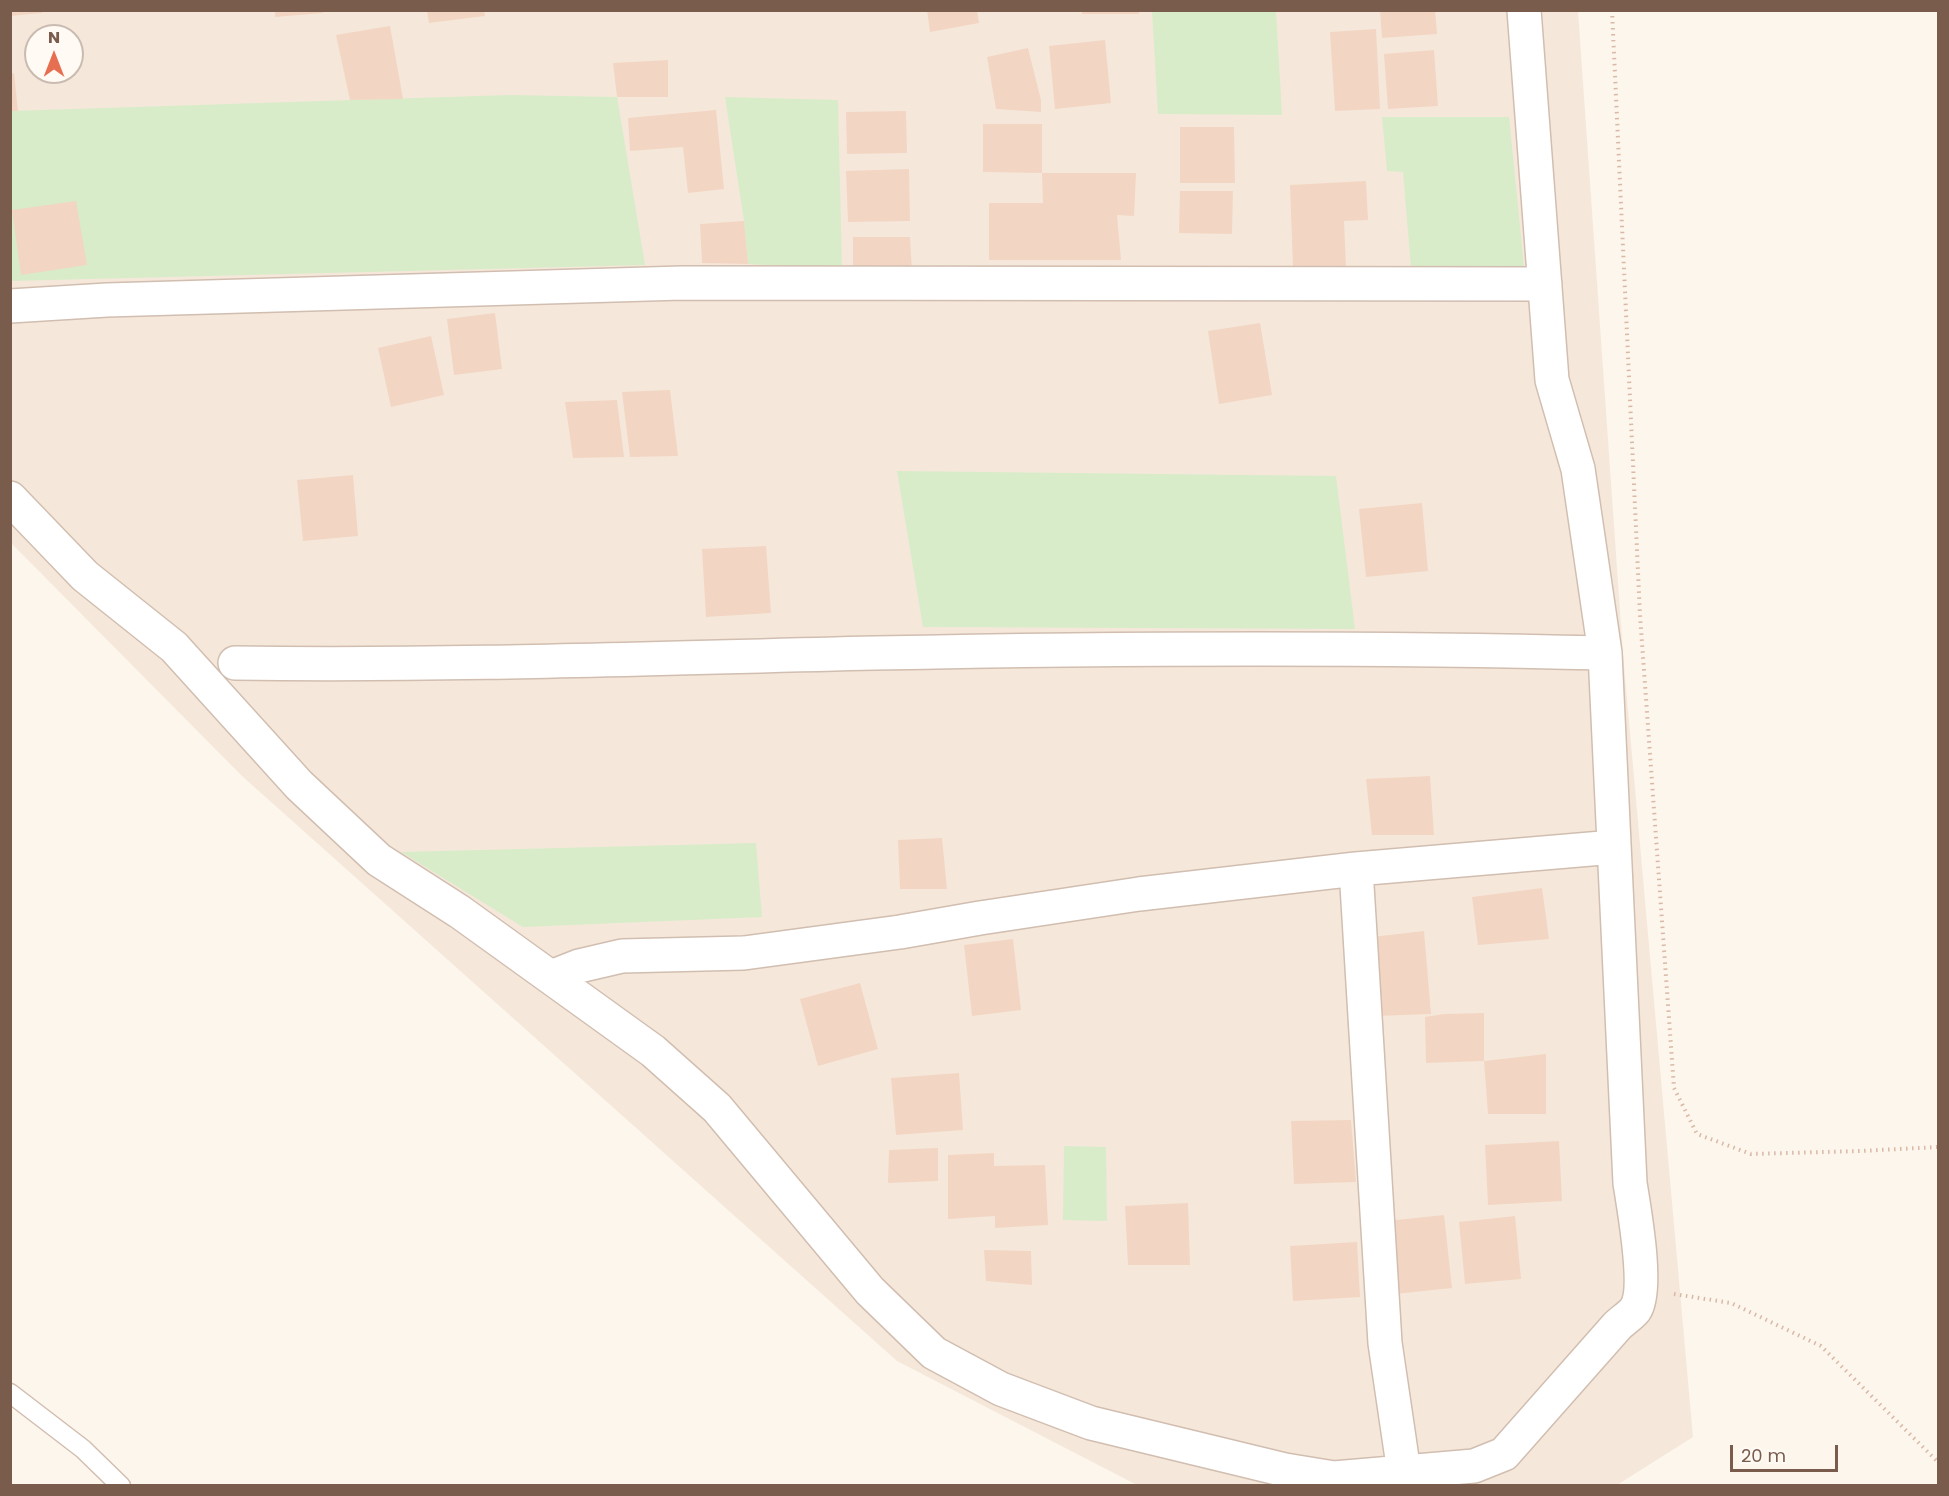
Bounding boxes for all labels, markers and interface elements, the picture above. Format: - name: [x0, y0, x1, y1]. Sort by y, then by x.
- north arrow: [24, 24, 84, 84]
- text: N: [48, 26, 60, 49]
- scale bar: [1733, 1433, 1841, 1471]
- text: 20 m: [1741, 1443, 1786, 1468]

